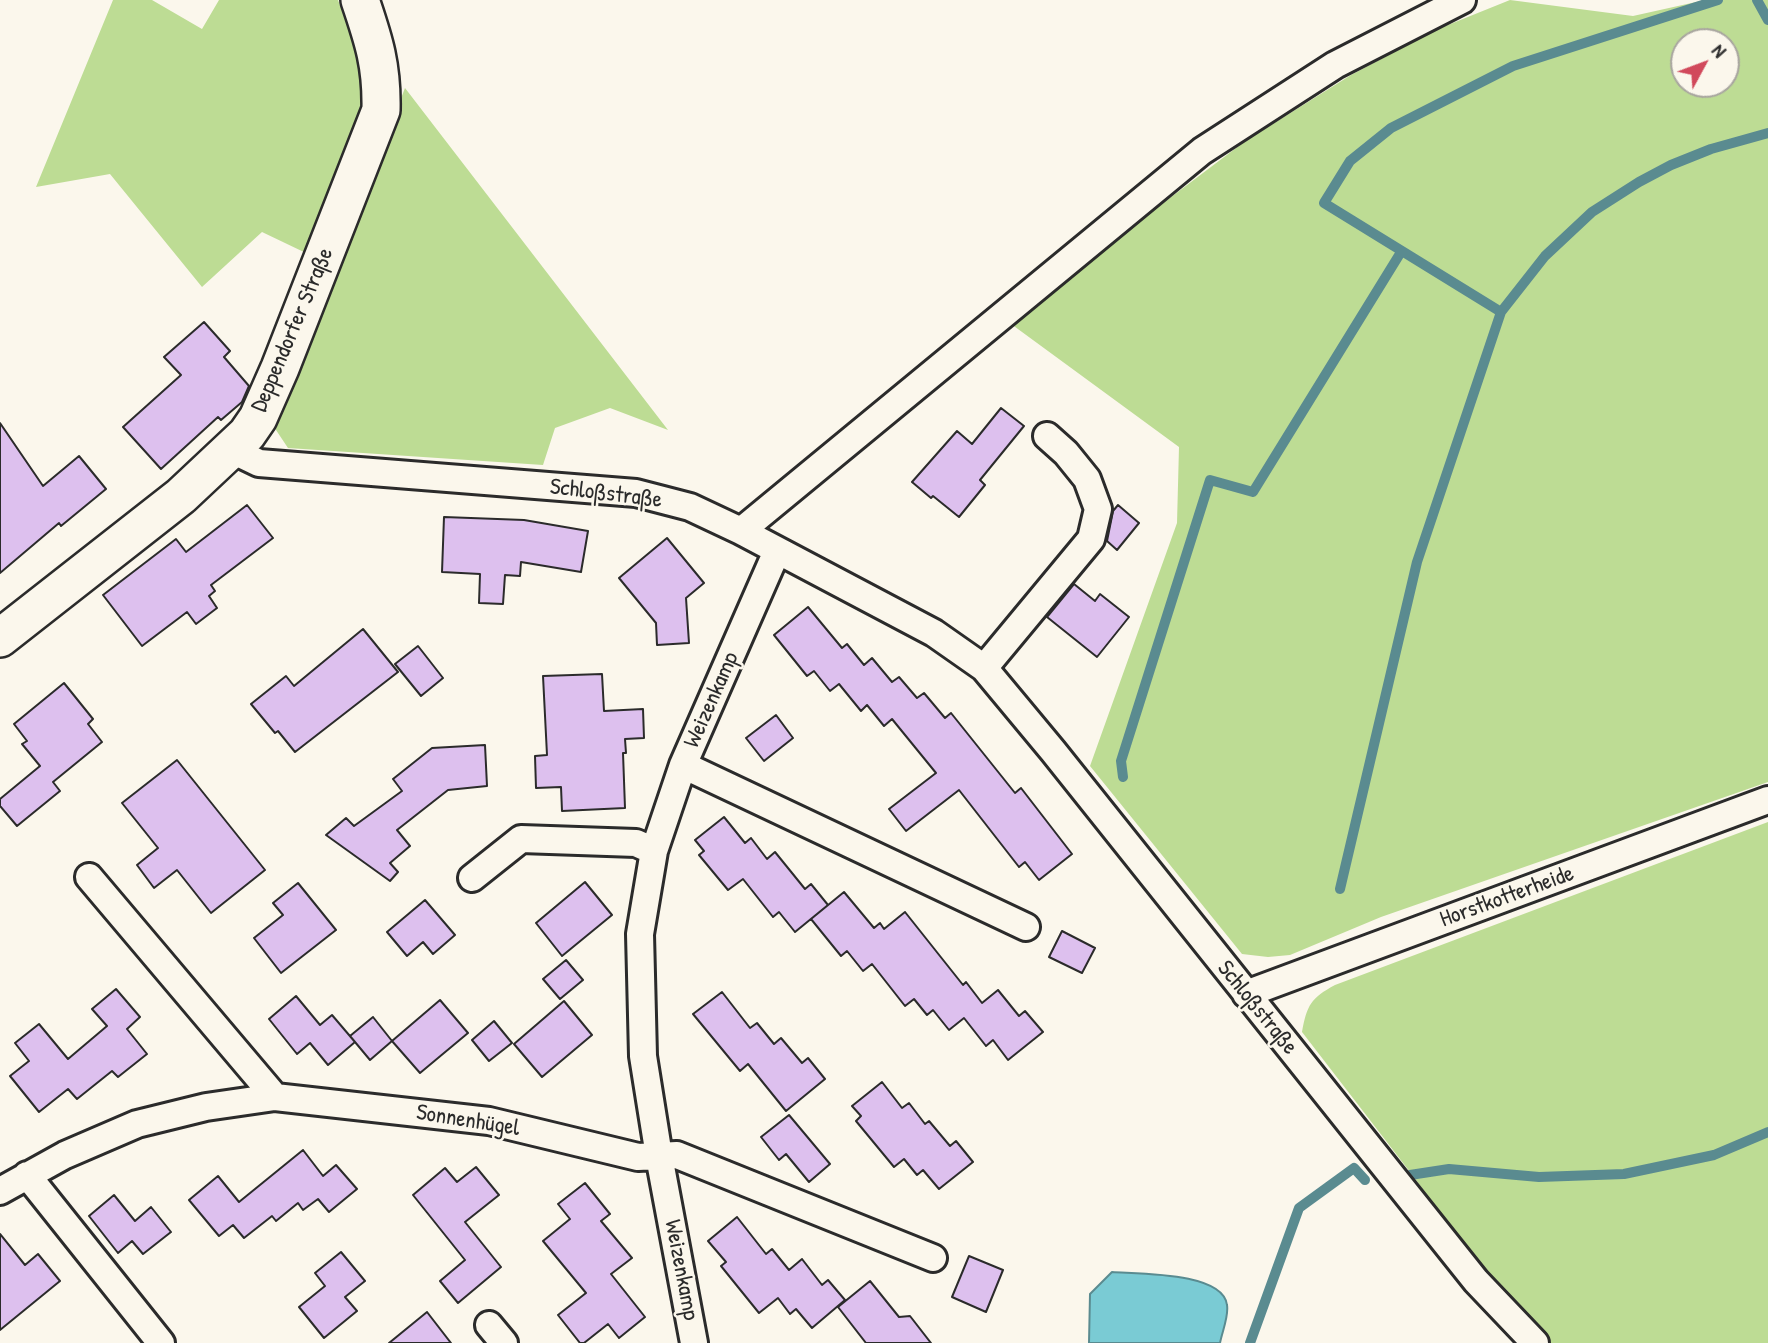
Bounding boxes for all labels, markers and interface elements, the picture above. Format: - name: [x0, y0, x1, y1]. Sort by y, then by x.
- north arrow: [1670, 28, 1740, 98]
- text: N: [1706, 38, 1732, 63]
- street label: Deppendorfer Straße: [246, 244, 340, 416]
- street label: Schloßstraße: [548, 473, 664, 515]
- street label: Weizenkamp: [679, 648, 745, 752]
- street label: Horstkotterheide: [1436, 860, 1578, 934]
- street label: Schloßstraße: [1211, 956, 1303, 1060]
- street label: Sonnenhügel: [414, 1099, 522, 1143]
- street label: Weizenkamp: [658, 1217, 704, 1323]

